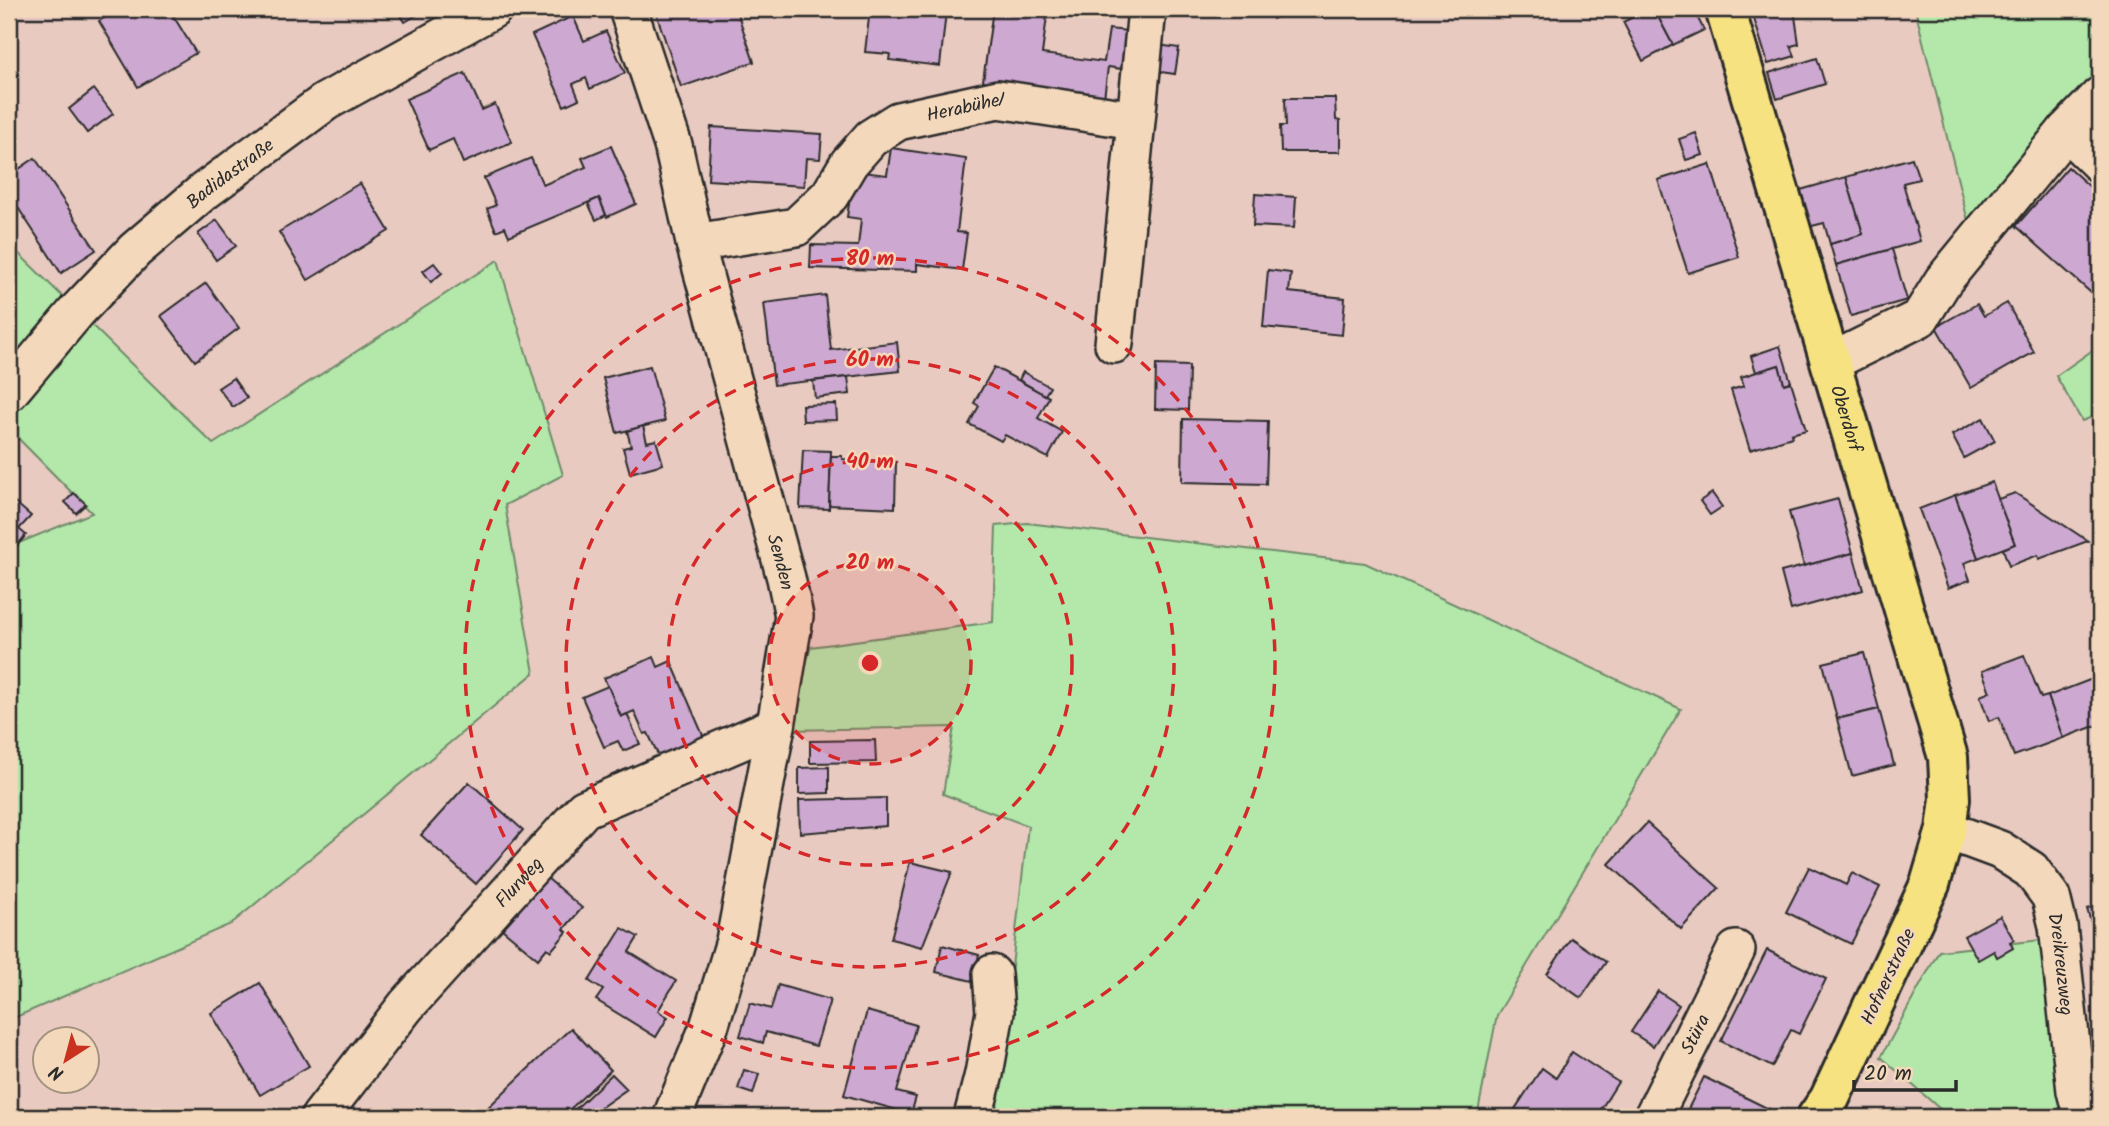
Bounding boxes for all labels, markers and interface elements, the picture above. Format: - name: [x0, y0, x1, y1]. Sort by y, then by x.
- street label: Herabühel: [924, 86, 1006, 131]
- street label: Badidastraße: [180, 131, 282, 217]
- text: 80 m: [846, 243, 894, 276]
- text: 60 m: [846, 344, 894, 377]
- street label: Oberdorf: [1821, 382, 1870, 457]
- text: 40 m: [846, 446, 894, 479]
- street label: Senden: [758, 531, 801, 593]
- text: 20 m: [846, 547, 894, 580]
- centre of rings: [858, 651, 882, 675]
- street label: Flurweg: [488, 851, 551, 915]
- street label: Dreikreuzweg: [2038, 910, 2081, 1017]
- street label: Hofnerstraße: [1853, 923, 1925, 1030]
- street label: Stüra: [1673, 1009, 1719, 1060]
- north arrow: [32, 1024, 102, 1094]
- scale bar: [1854, 1049, 1955, 1093]
- text: N: [44, 1056, 71, 1088]
- text: 20 m: [1864, 1058, 1912, 1091]

